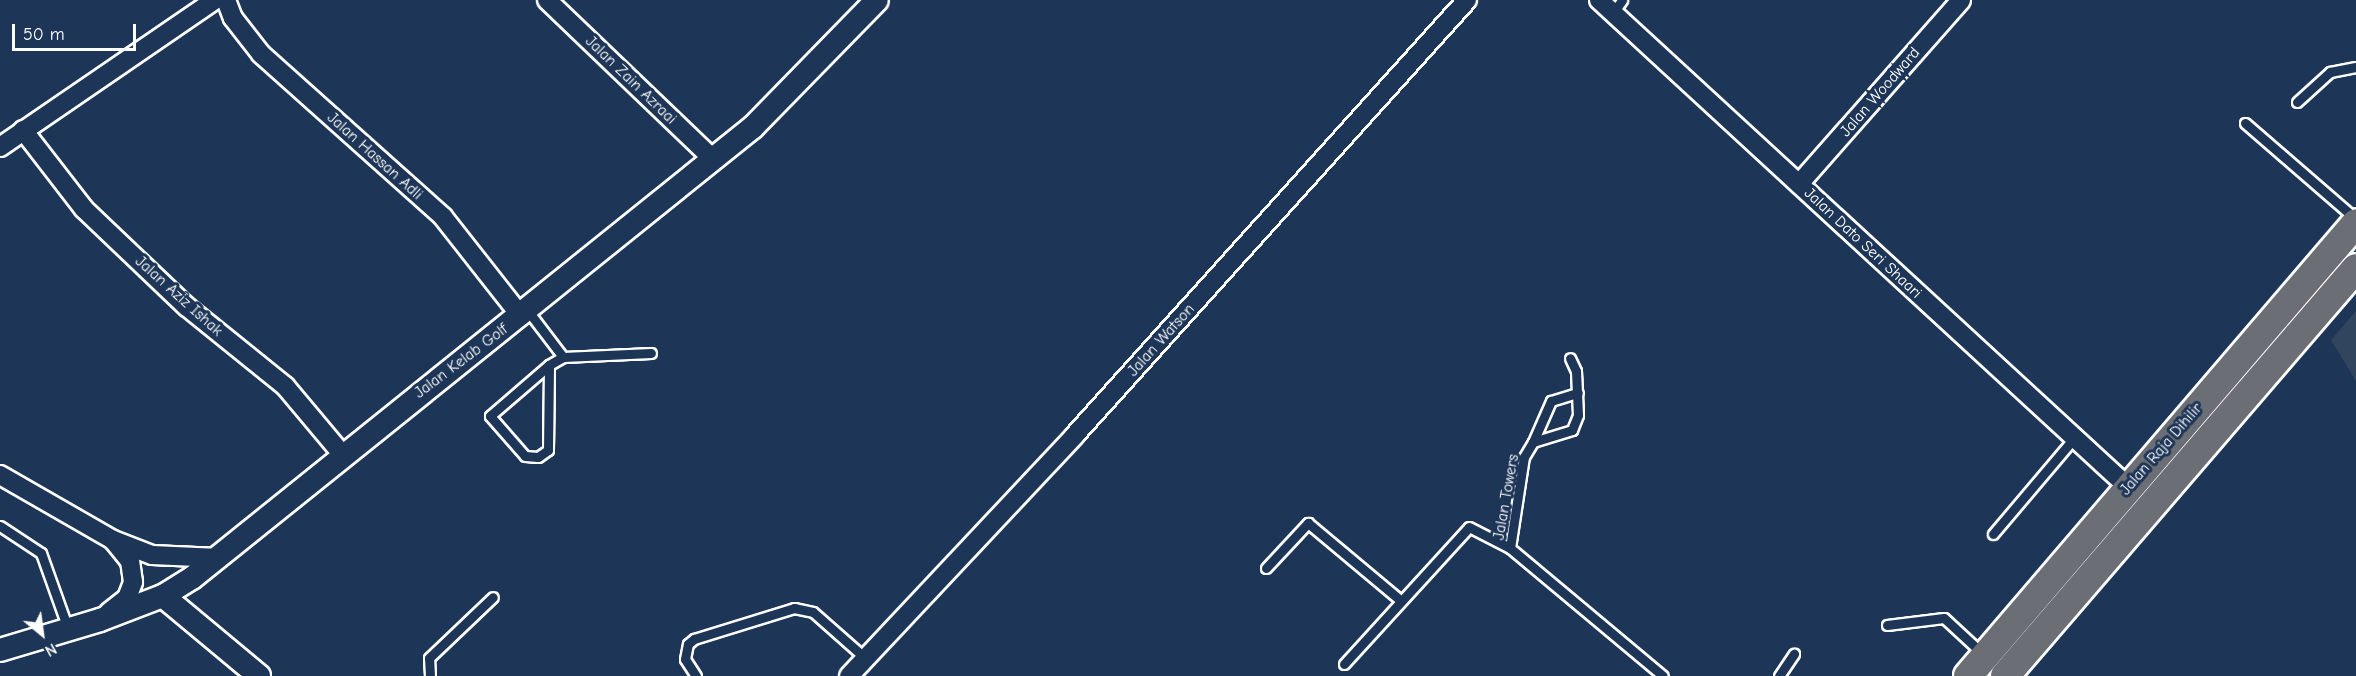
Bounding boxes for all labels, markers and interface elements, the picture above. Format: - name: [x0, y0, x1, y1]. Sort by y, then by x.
- scale bar: [15, 12, 140, 50]
- text: 50 m: [23, 24, 65, 45]
- street label: Jalan Zain Azraai: [581, 32, 681, 128]
- street label: Jalan Woodward: [1836, 43, 1924, 141]
- street label: Jalan Hassan Adli: [323, 108, 427, 204]
- street label: Jalan Dato Seri Shaari: [1800, 184, 1926, 302]
- street label: Jalan Aziz Ishak: [131, 252, 227, 340]
- street label: Jalan Watson: [1123, 300, 1199, 380]
- street label: Jalan Kelab Golf: [410, 320, 512, 402]
- street label: Jalan Raja Dihilir: [2116, 399, 2206, 499]
- street label: Jalan Towers: [1489, 452, 1523, 542]
- north arrow: [12, 604, 72, 664]
- text: N: [42, 639, 60, 660]

